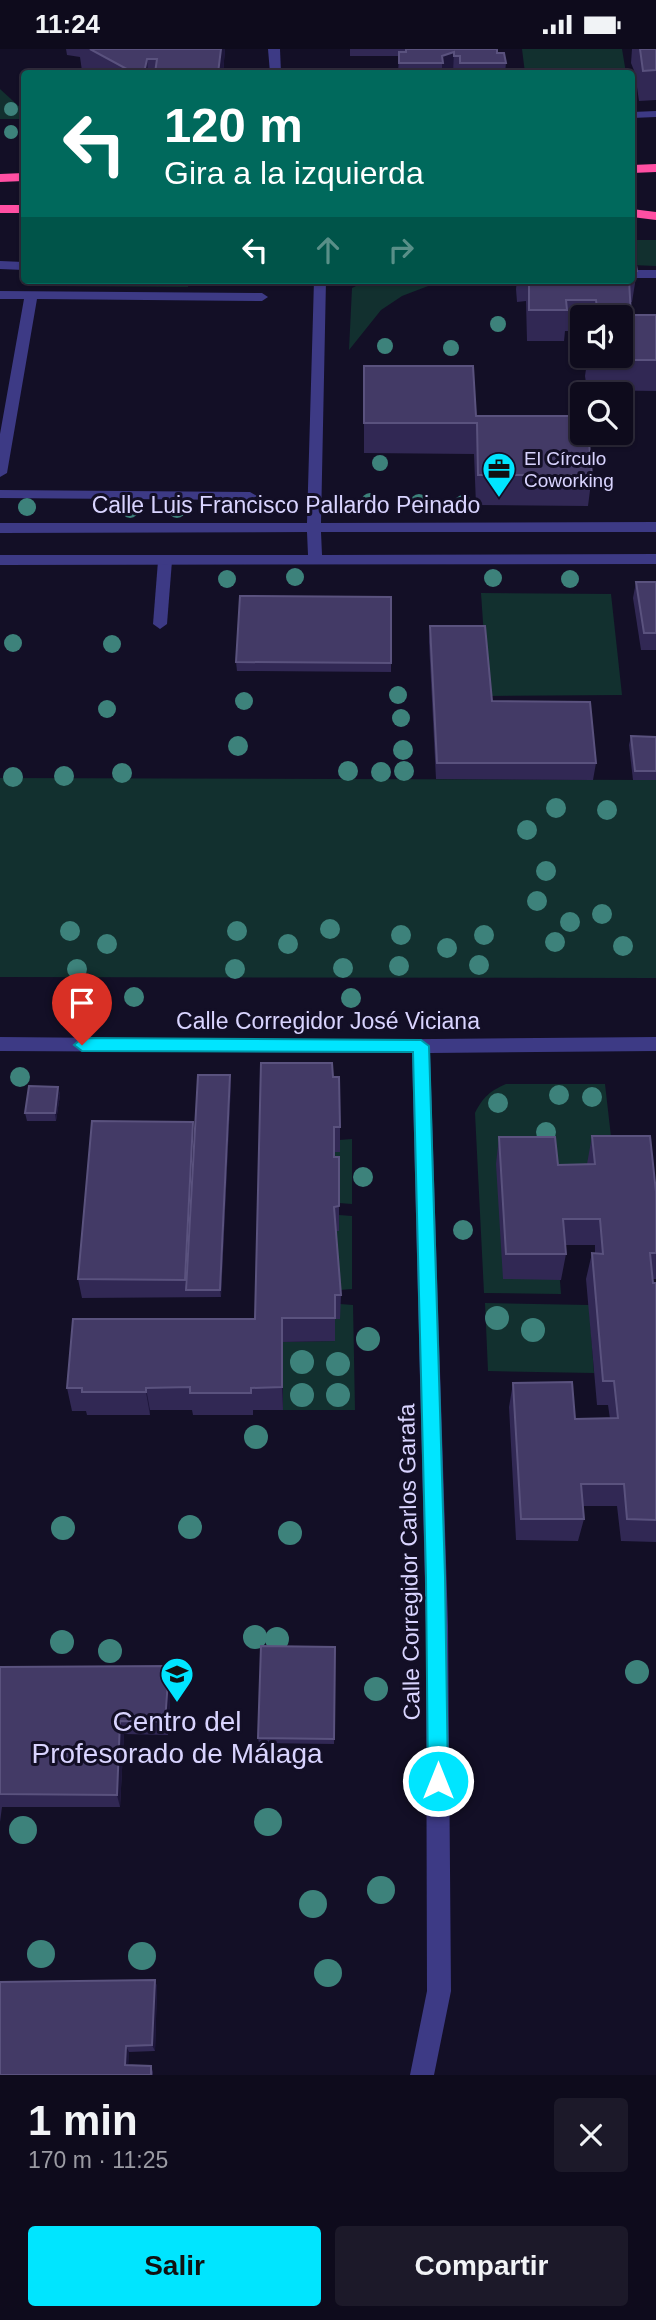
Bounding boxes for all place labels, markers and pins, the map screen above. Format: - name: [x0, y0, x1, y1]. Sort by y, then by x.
- place label: El Círculo Coworking: [524, 448, 614, 491]
- office icon: El Círculo Coworking: [480, 450, 518, 499]
- pin: [52, 973, 112, 1045]
- school or university icon: Centro del Profesorado de Málaga: [158, 1655, 196, 1704]
- place label: Centro del Profesorado de Málaga: [31, 1706, 323, 1769]

